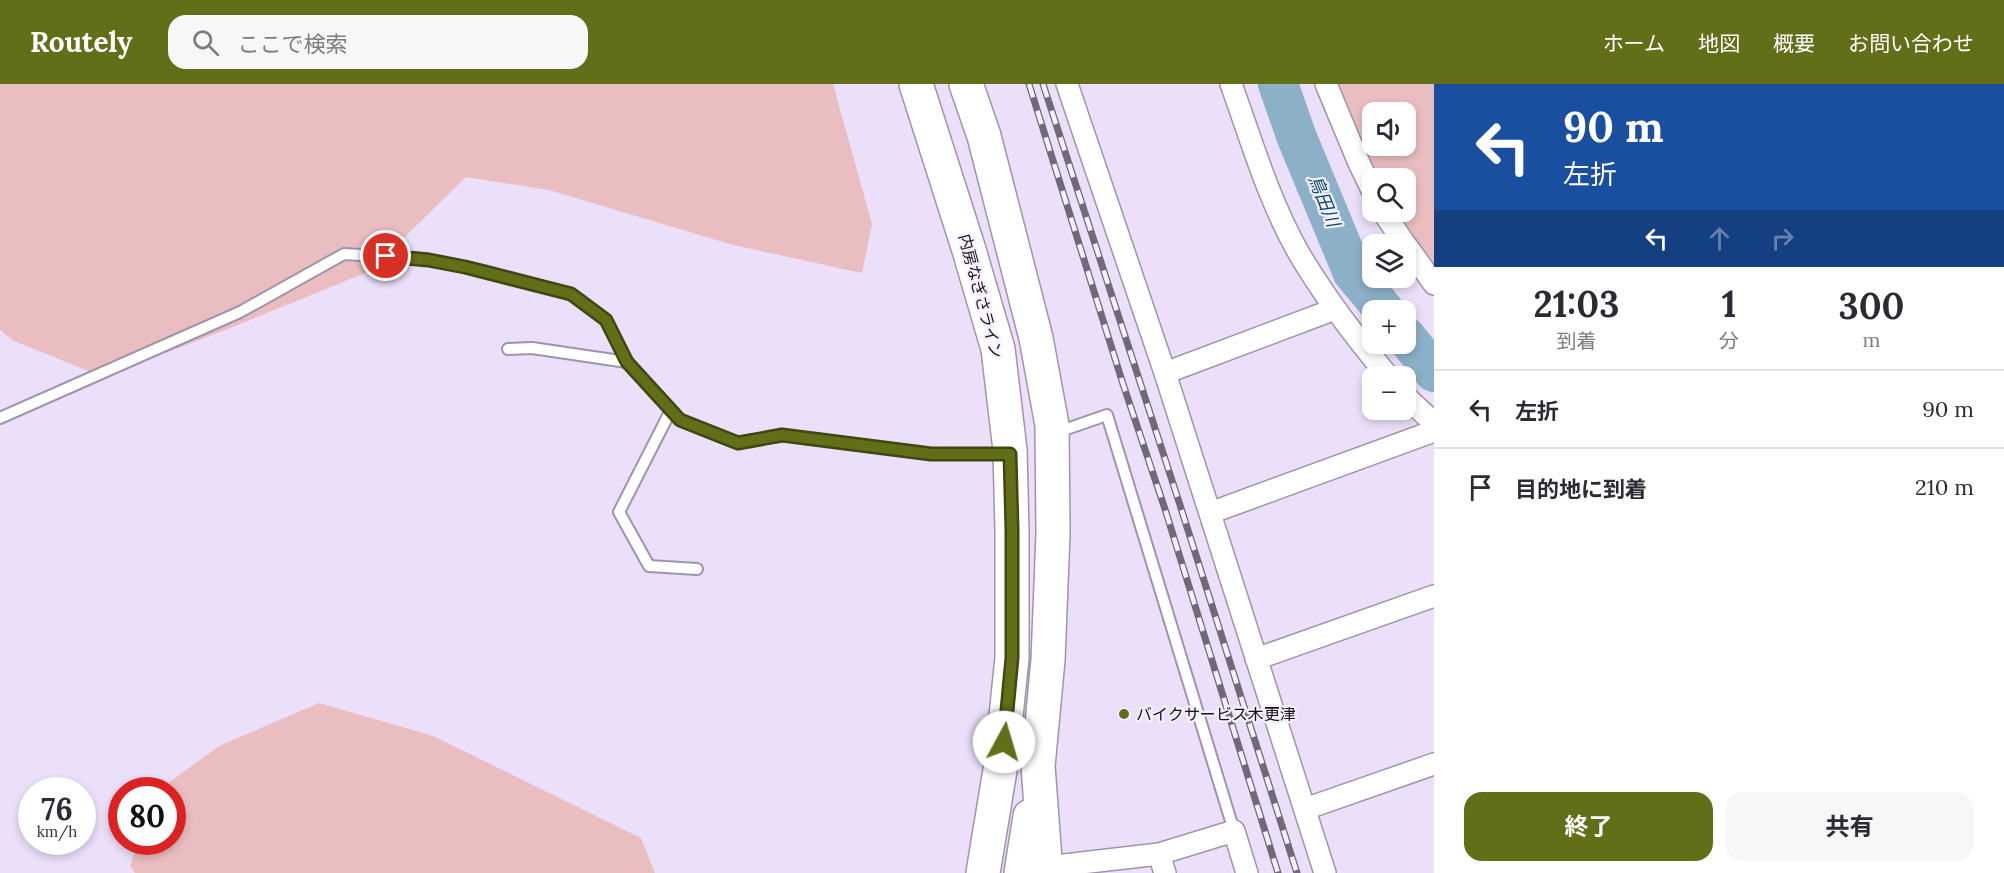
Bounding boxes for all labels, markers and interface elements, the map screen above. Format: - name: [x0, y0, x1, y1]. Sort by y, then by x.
- search box: [168, 15, 588, 69]
- text: Routely: [30, 24, 132, 60]
- icon: search: [189, 26, 222, 59]
- text: ここで検索: [237, 30, 347, 58]
- text: ホーム: [1603, 30, 1665, 57]
- text: 地図: [1698, 30, 1740, 57]
- text: 概要: [1773, 30, 1815, 57]
- text: お問い合わせ: [1848, 30, 1974, 57]
- text: 90 m: [1563, 100, 1664, 154]
- map controls: [1362, 102, 1416, 420]
- button: sound: [1362, 102, 1416, 156]
- icon: left: [1464, 108, 1542, 186]
- text: 左折: [1563, 157, 1617, 191]
- button: search: [1362, 168, 1416, 222]
- water label: 鳥田川: [1304, 171, 1346, 232]
- icon: left: [1640, 222, 1673, 255]
- icon: ahead: [1703, 222, 1736, 255]
- icon: right: [1766, 222, 1799, 255]
- pin: [360, 230, 411, 281]
- street label: 内房なぎさライン: [955, 232, 1007, 360]
- button: layers: [1362, 234, 1416, 288]
- icon: arrive: [369, 239, 402, 272]
- text: 21:03: [1534, 281, 1619, 327]
- text: 1: [1722, 281, 1736, 327]
- text: 300: [1838, 283, 1904, 329]
- button: +: [1362, 300, 1416, 354]
- text: m: [1863, 327, 1880, 352]
- text: 到着: [1556, 328, 1596, 353]
- text: 分: [1719, 328, 1739, 353]
- button: −: [1362, 366, 1416, 420]
- icon: left: [1464, 393, 1497, 426]
- text: 90 m: [1922, 395, 1974, 423]
- text: 左折: [1515, 397, 1559, 425]
- icon: arrive: [1464, 471, 1497, 504]
- text: 210 m: [1915, 473, 1974, 501]
- text: 目的地に到着: [1515, 475, 1647, 503]
- place label: バイクサービス木更津: [1136, 704, 1296, 724]
- marker: バイクサービス木更津: [1117, 707, 1131, 721]
- position arrow: [972, 710, 1036, 774]
- speed limit sign: 80: [108, 777, 186, 855]
- text: 76: [41, 790, 73, 828]
- button: 終了: [1464, 792, 1713, 861]
- button: 共有: [1725, 792, 1974, 861]
- text: km/h: [37, 822, 77, 841]

